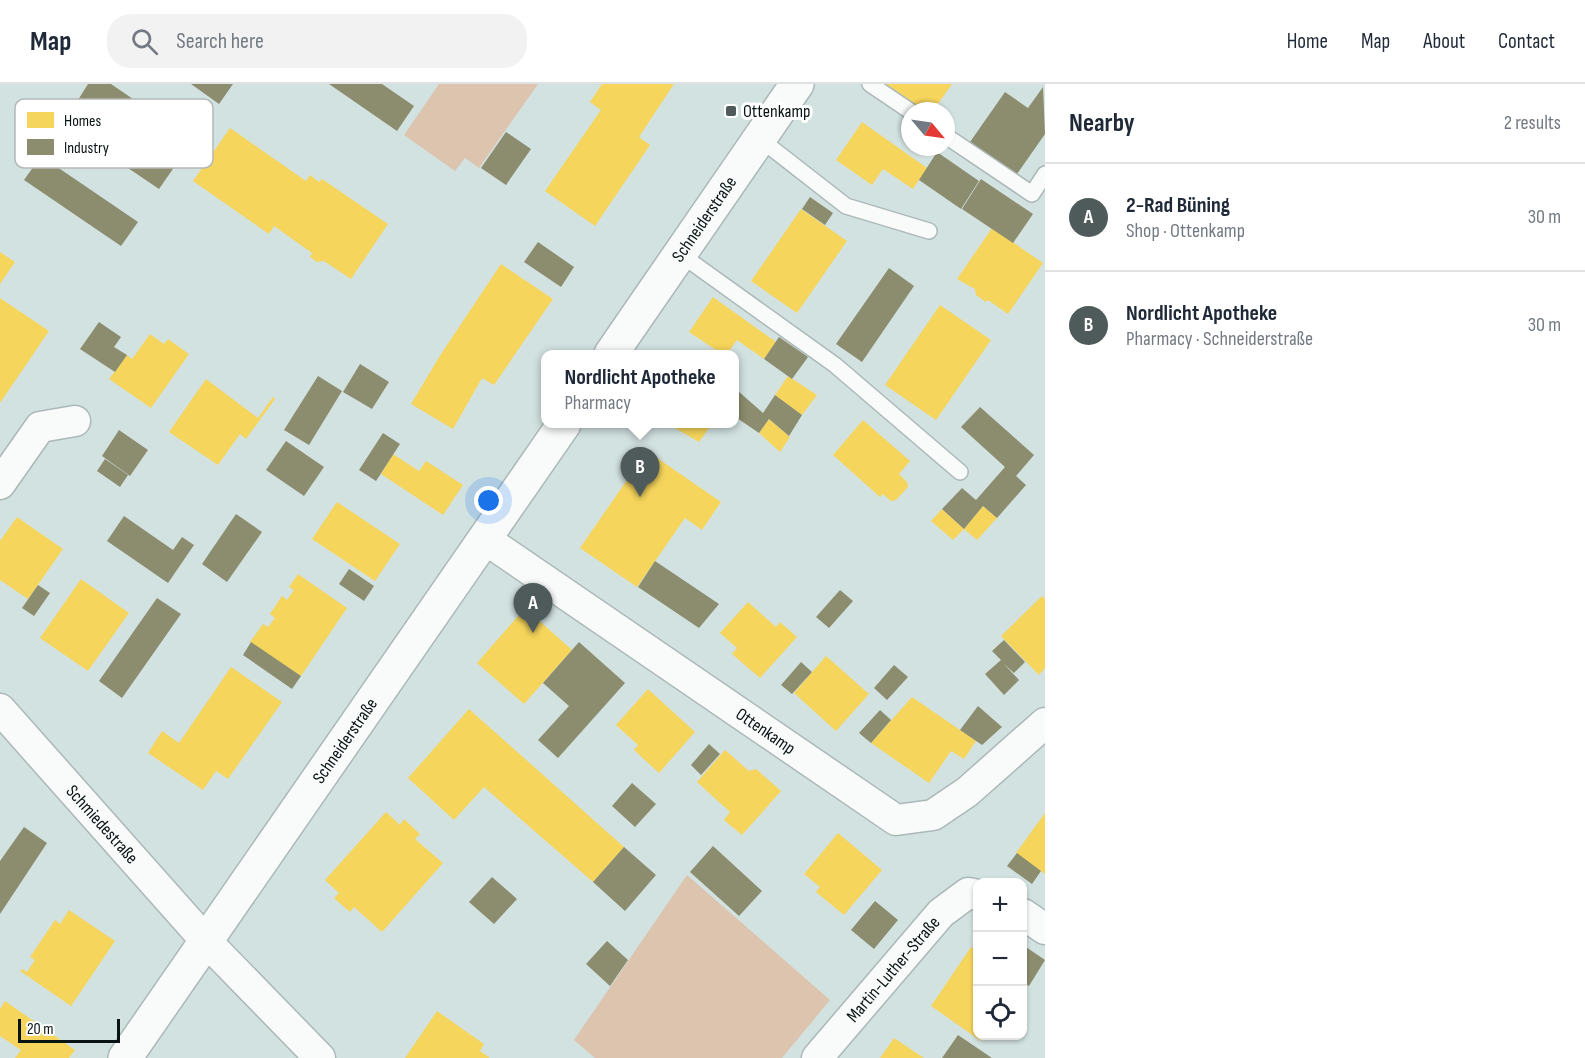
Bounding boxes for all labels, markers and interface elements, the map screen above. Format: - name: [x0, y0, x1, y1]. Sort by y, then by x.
- search box: [107, 14, 527, 68]
- text: Map: [30, 25, 71, 58]
- icon: search: [128, 25, 161, 58]
- text: Search here: [176, 28, 264, 55]
- text: Home: [1287, 29, 1328, 54]
- text: Map: [1361, 29, 1390, 54]
- text: About: [1423, 29, 1465, 54]
- text: Contact: [1498, 29, 1555, 54]
- legend: [15, 99, 213, 168]
- place label: Ottenkamp: [743, 101, 810, 122]
- north arrow: [901, 102, 955, 156]
- marker: Ottenkamp: [724, 104, 738, 118]
- text: Nearby: [1069, 108, 1135, 139]
- text: 2 results: [1504, 111, 1561, 135]
- text: Homes: [64, 112, 101, 131]
- text: Industry: [64, 139, 109, 158]
- street label: Schneiderstraße: [667, 172, 741, 266]
- text: 2-Rad Büning: [1126, 192, 1230, 219]
- text: A: [1084, 205, 1093, 229]
- text: 30 m: [1528, 205, 1561, 229]
- text: Shop · Ottenkamp: [1126, 219, 1245, 243]
- text: Nordlicht Apotheke: [1126, 300, 1277, 327]
- text: B: [1084, 313, 1093, 337]
- text: 30 m: [1528, 313, 1561, 337]
- text: Pharmacy · Schneiderstraße: [1126, 327, 1313, 351]
- popup: [541, 350, 739, 428]
- text: Nordlicht Apotheke: [564, 364, 716, 391]
- text: Pharmacy: [564, 391, 631, 415]
- pin: B: [620, 448, 660, 497]
- your location: [474, 486, 503, 515]
- pin: A: [514, 584, 552, 633]
- street label: Schneiderstraße: [308, 694, 382, 787]
- street label: Ottenkamp: [732, 703, 799, 759]
- street label: Schmiedestraße: [62, 780, 143, 868]
- map controls: [973, 878, 1027, 1040]
- button: +: [973, 878, 1027, 932]
- street label: Martin-Luther-Straße: [842, 912, 944, 1026]
- button: −: [973, 932, 1027, 986]
- button: locate: [973, 986, 1027, 1040]
- scale bar: [18, 1016, 120, 1044]
- text: 20 m: [27, 1020, 54, 1039]

